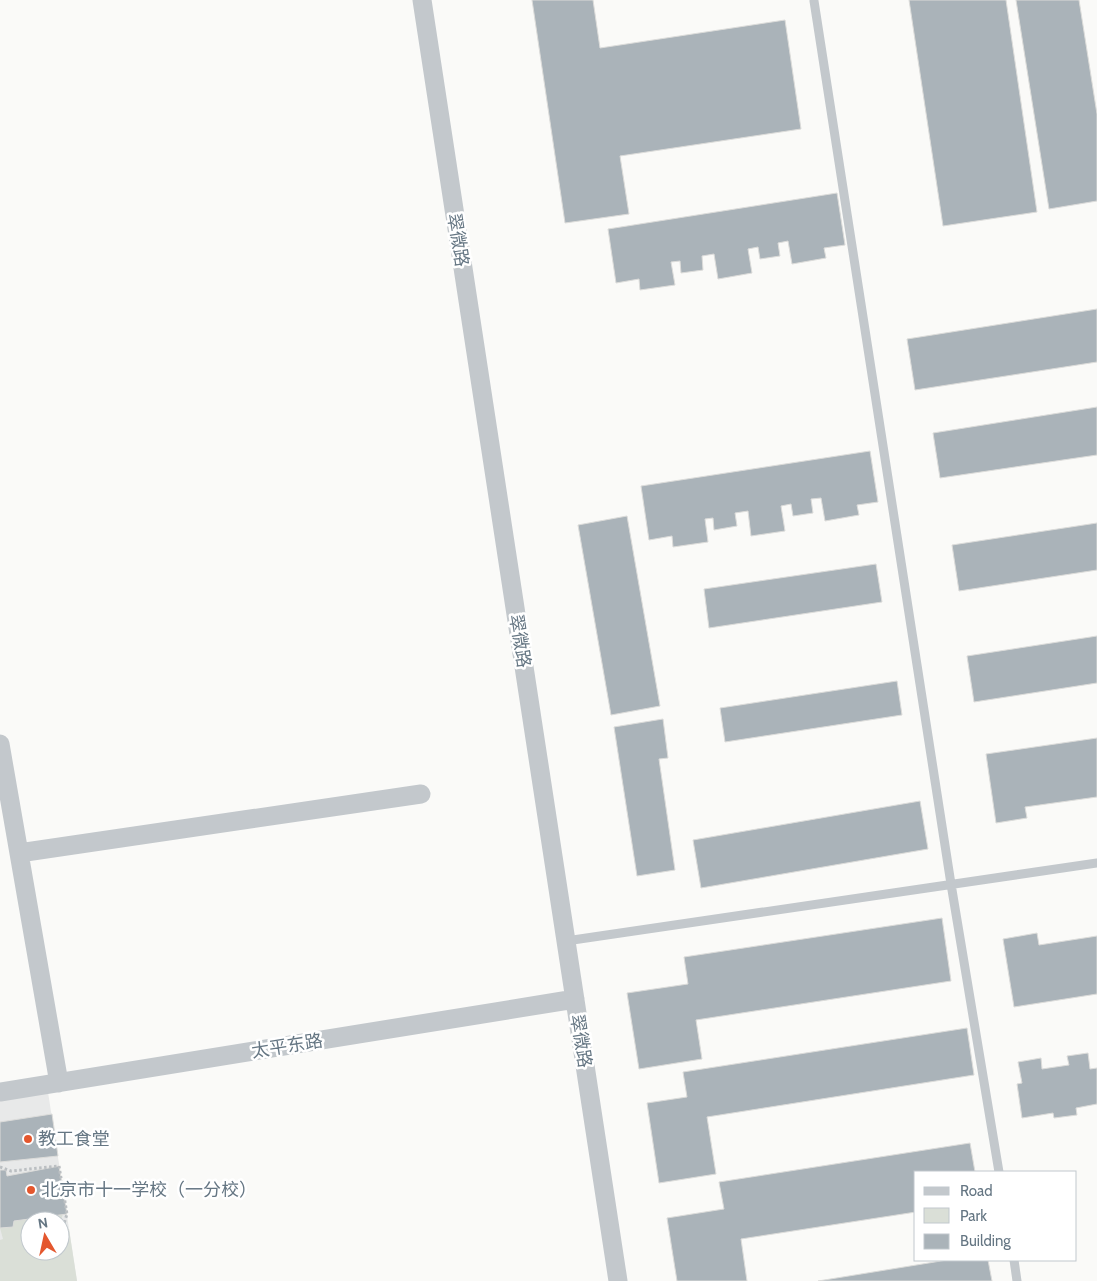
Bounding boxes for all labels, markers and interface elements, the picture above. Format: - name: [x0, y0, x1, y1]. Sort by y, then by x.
- street label: 翠微路: [443, 212, 473, 268]
- street label: 翠微路: [505, 613, 535, 669]
- street label: 翠微路: [566, 1013, 596, 1069]
- street label: 太平东路: [250, 1030, 324, 1062]
- place label: 教工食堂: [38, 1128, 110, 1150]
- marker: 教工食堂: [22, 1133, 34, 1145]
- legend: [914, 1171, 1077, 1261]
- place label: 北京市十一学校（一分校）: [41, 1179, 257, 1201]
- text: Road: [960, 1182, 993, 1200]
- marker: 北京市十一学校（一分校）: [25, 1184, 37, 1196]
- text: Park: [960, 1207, 987, 1225]
- north arrow: [20, 1211, 70, 1261]
- text: N: [37, 1213, 49, 1233]
- text: Building: [960, 1232, 1011, 1250]

